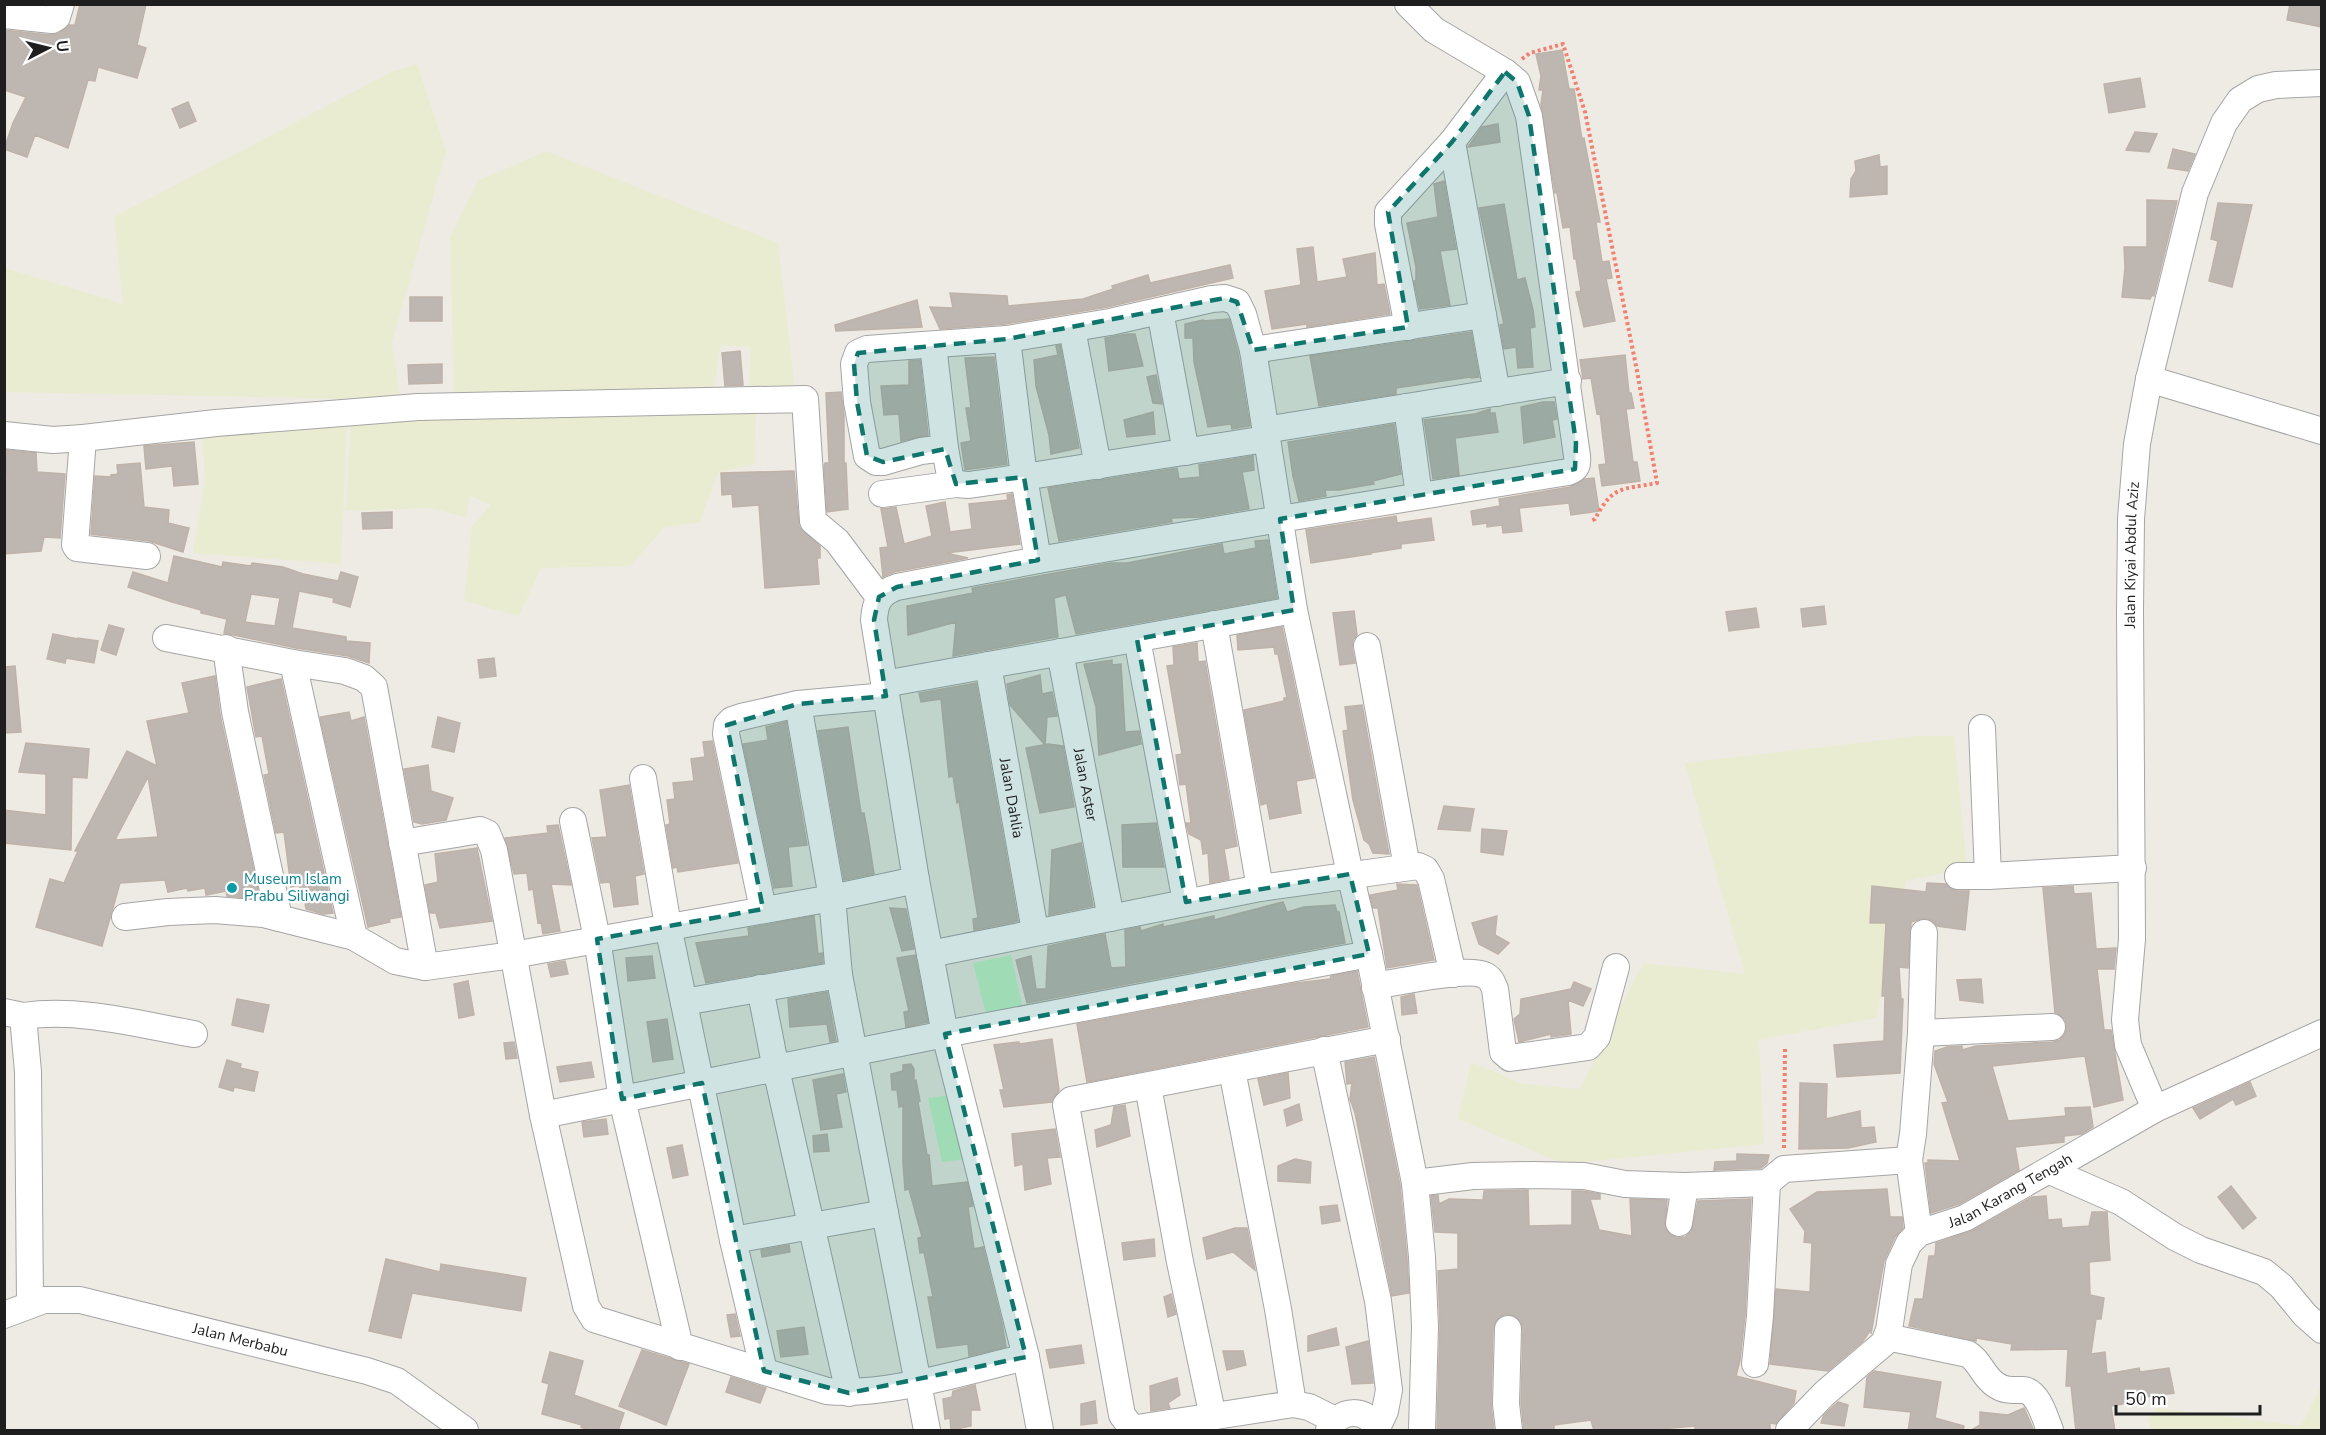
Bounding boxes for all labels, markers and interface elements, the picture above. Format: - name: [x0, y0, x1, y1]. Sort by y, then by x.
- north arrow: [18, 18, 78, 78]
- text: U: [50, 39, 74, 53]
- street label: Jalan Kiyai Abdul Aziz: [2120, 481, 2144, 629]
- street label: Jalan Aster: [1068, 745, 1102, 823]
- street label: Jalan Dahlia: [994, 755, 1028, 840]
- place label: Museum Islam Prabu Siliwangi: [244, 869, 349, 906]
- marker: Museum Islam Prabu Siliwangi: [225, 881, 239, 895]
- street label: Jalan Karang Tengah: [1945, 1149, 2076, 1233]
- street label: Jalan Merbabu: [190, 1318, 290, 1361]
- scale bar: [2116, 1378, 2260, 1416]
- text: 50 m: [2125, 1387, 2167, 1411]

